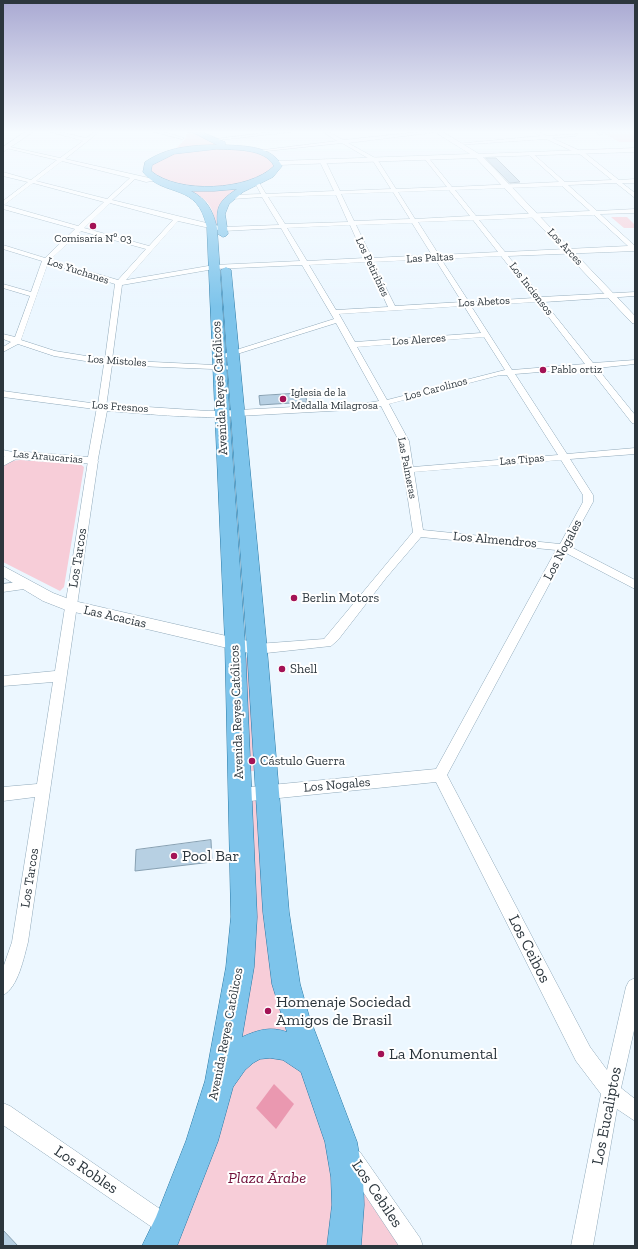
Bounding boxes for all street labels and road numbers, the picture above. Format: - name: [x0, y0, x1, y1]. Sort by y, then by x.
- street label: Los Arces: [545, 226, 585, 268]
- street label: Los Petiribíes: [352, 235, 392, 299]
- street label: Las Paltas: [406, 250, 454, 266]
- street label: Los Yuchanes: [45, 255, 111, 287]
- street label: Los Inciensos: [506, 260, 556, 318]
- street label: Los Abetos: [458, 294, 510, 310]
- street label: Avenida Reyes Católicos: [209, 320, 231, 456]
- street label: Los Alerces: [392, 332, 446, 348]
- street label: Los Mistoles: [87, 352, 147, 370]
- street label: Los Carolinos: [403, 374, 469, 404]
- street label: Los Fresnos: [91, 398, 149, 416]
- street label: Las Palmeras: [395, 436, 419, 500]
- street label: Las Araucarias: [13, 447, 83, 467]
- street label: Las Tipas: [499, 451, 545, 469]
- street label: Los Nogales: [540, 517, 586, 583]
- street label: Los Tarcos: [66, 527, 90, 589]
- street label: Los Almendros: [452, 529, 538, 551]
- street label: Las Acacias: [82, 602, 148, 632]
- street label: Avenida Reyes Católicos: [227, 645, 247, 779]
- street label: Los Nogales: [303, 774, 371, 796]
- street label: Los Tarcos: [18, 847, 42, 909]
- street label: Los Ceibos: [504, 912, 554, 986]
- street label: Avenida Reyes Católicos: [206, 967, 246, 1101]
- street label: Los Eucaliptos: [588, 1065, 626, 1167]
- street label: Los Robles: [50, 1142, 122, 1198]
- street label: Los Cebiles: [347, 1157, 407, 1231]

